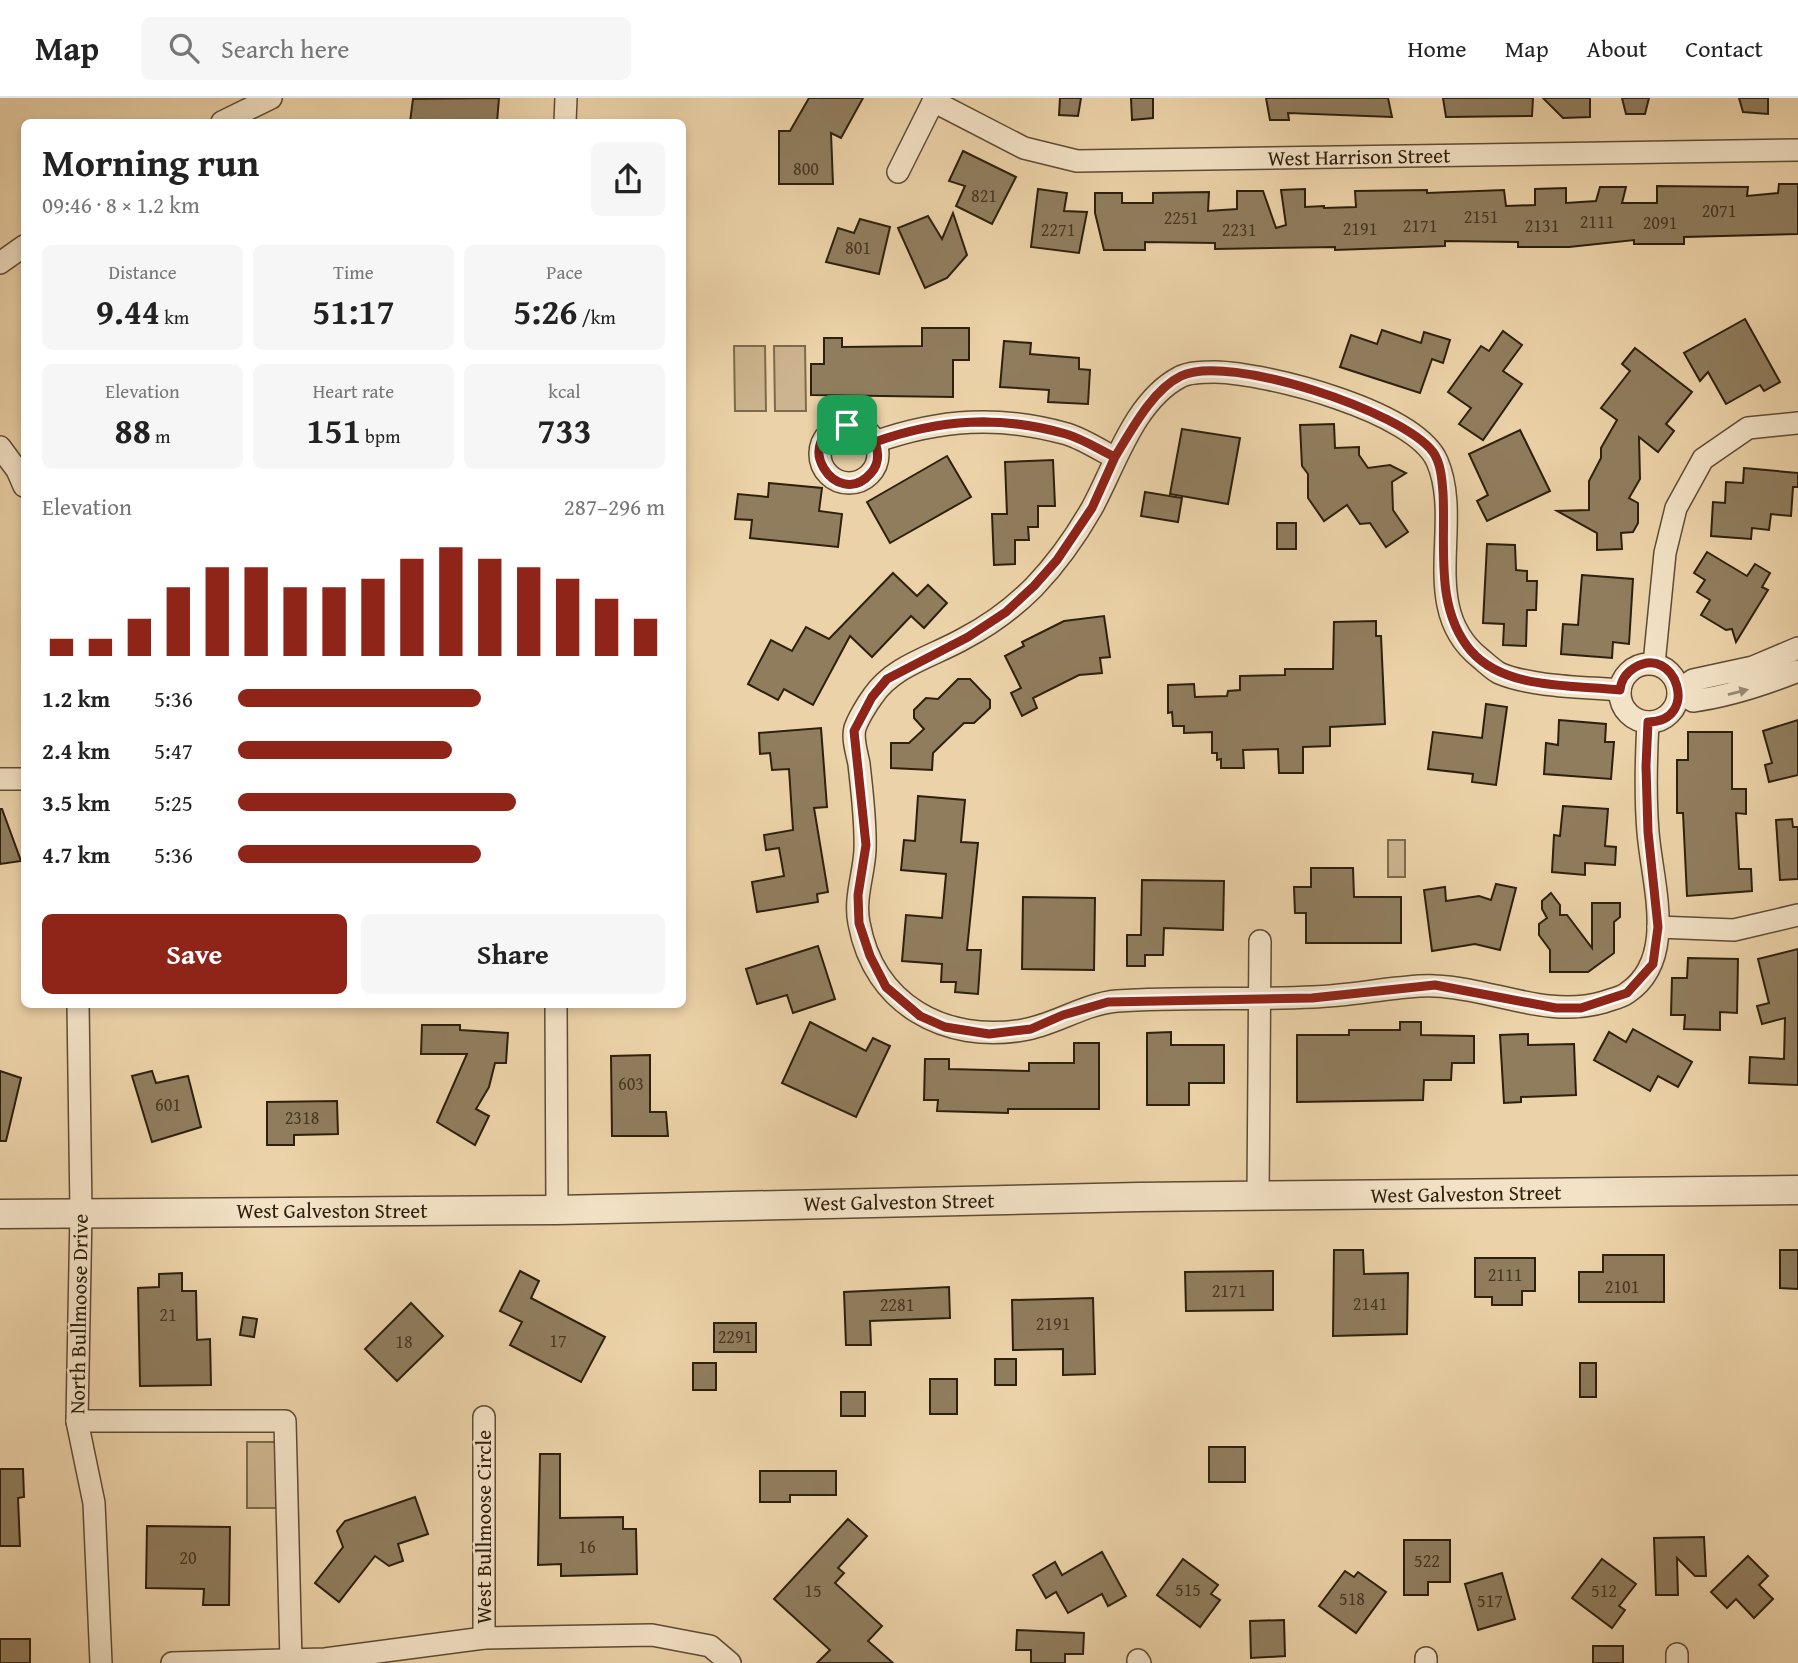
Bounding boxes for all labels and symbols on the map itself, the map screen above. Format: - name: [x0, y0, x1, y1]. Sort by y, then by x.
- street label: West Harrison Street: [1267, 139, 1451, 174]
- house number: 800: [793, 155, 819, 182]
- house number: 821: [971, 182, 997, 209]
- house number: 2071: [1702, 197, 1736, 224]
- house number: 2151: [1464, 203, 1498, 230]
- house number: 2251: [1164, 204, 1198, 231]
- house number: 2111: [1580, 208, 1614, 235]
- house number: 2091: [1643, 209, 1677, 236]
- house number: 2171: [1403, 212, 1437, 239]
- house number: 2131: [1525, 212, 1559, 239]
- house number: 2191: [1343, 215, 1377, 242]
- house number: 2271: [1041, 216, 1075, 243]
- house number: 2231: [1222, 216, 1256, 243]
- house number: 801: [845, 234, 871, 261]
- pin: [817, 395, 877, 455]
- one-way arrow: [1727, 686, 1749, 697]
- house number: 603: [618, 1070, 644, 1097]
- house number: 601: [155, 1091, 181, 1118]
- house number: 2318: [285, 1104, 319, 1131]
- street label: West Galveston Street: [1370, 1176, 1562, 1211]
- street label: West Galveston Street: [803, 1184, 995, 1219]
- street label: West Galveston Street: [236, 1195, 428, 1226]
- street label: North Bullmoose Drive: [61, 1213, 96, 1415]
- house number: 2111: [1488, 1261, 1522, 1288]
- house number: 2101: [1605, 1273, 1639, 1300]
- house number: 2171: [1212, 1277, 1246, 1304]
- house number: 2141: [1353, 1290, 1387, 1317]
- house number: 2281: [880, 1291, 914, 1318]
- house number: 21: [159, 1301, 177, 1328]
- house number: 2191: [1036, 1310, 1070, 1337]
- house number: 2291: [718, 1323, 752, 1350]
- house number: 17: [549, 1327, 567, 1354]
- house number: 18: [395, 1328, 413, 1355]
- street label: West Bullmoose Circle: [468, 1430, 499, 1624]
- house number: 16: [578, 1533, 596, 1560]
- house number: 20: [179, 1544, 197, 1571]
- house number: 522: [1414, 1547, 1440, 1574]
- house number: 515: [1175, 1576, 1201, 1603]
- house number: 15: [804, 1577, 822, 1604]
- house number: 512: [1591, 1577, 1617, 1604]
- house number: 518: [1339, 1585, 1365, 1612]
- house number: 517: [1477, 1587, 1503, 1614]

